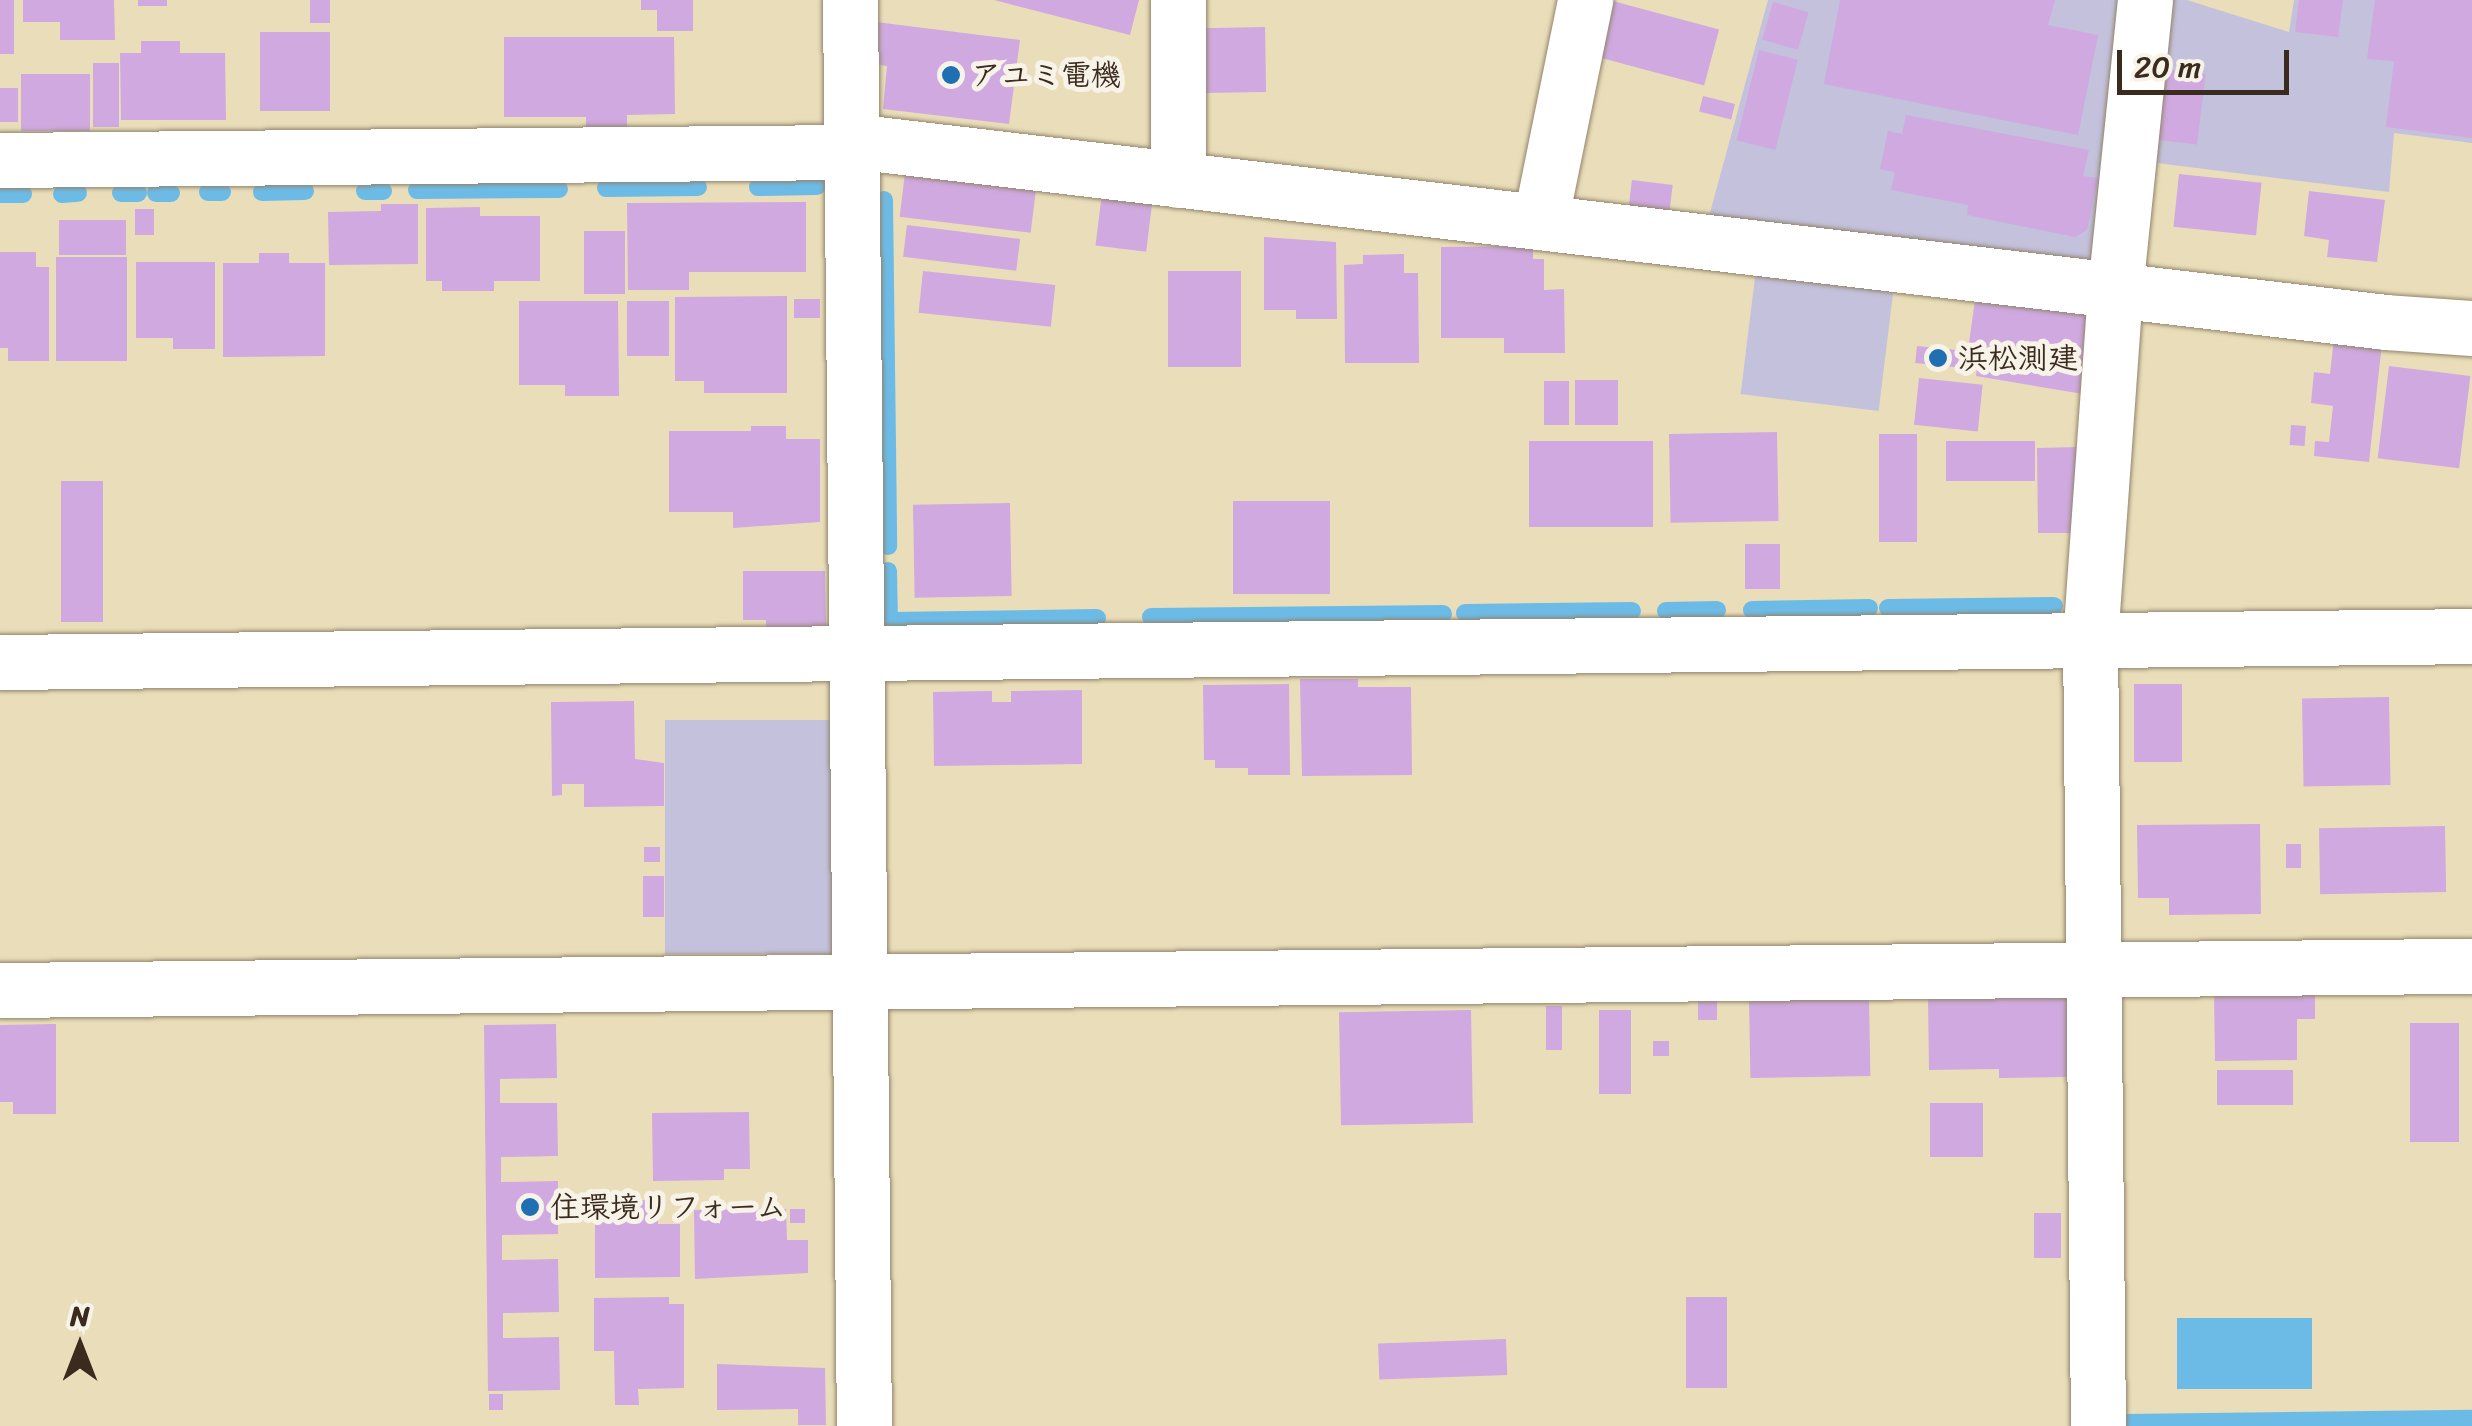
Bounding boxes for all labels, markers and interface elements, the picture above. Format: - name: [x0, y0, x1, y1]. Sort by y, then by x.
- scale bar: [2122, 30, 2294, 92]
- text: 20 m: [2134, 40, 2201, 94]
- place label: アユミ電機: [971, 57, 1121, 93]
- marker: アユミ電機: [940, 64, 962, 86]
- place label: 浜松測建: [1958, 340, 2078, 376]
- marker: 浜松測建: [1927, 347, 1949, 369]
- place label: 住環境リフォーム: [550, 1189, 790, 1225]
- marker: 住環境リフォーム: [519, 1196, 541, 1218]
- text: N: [70, 1291, 90, 1340]
- north arrow: [30, 1296, 130, 1396]

